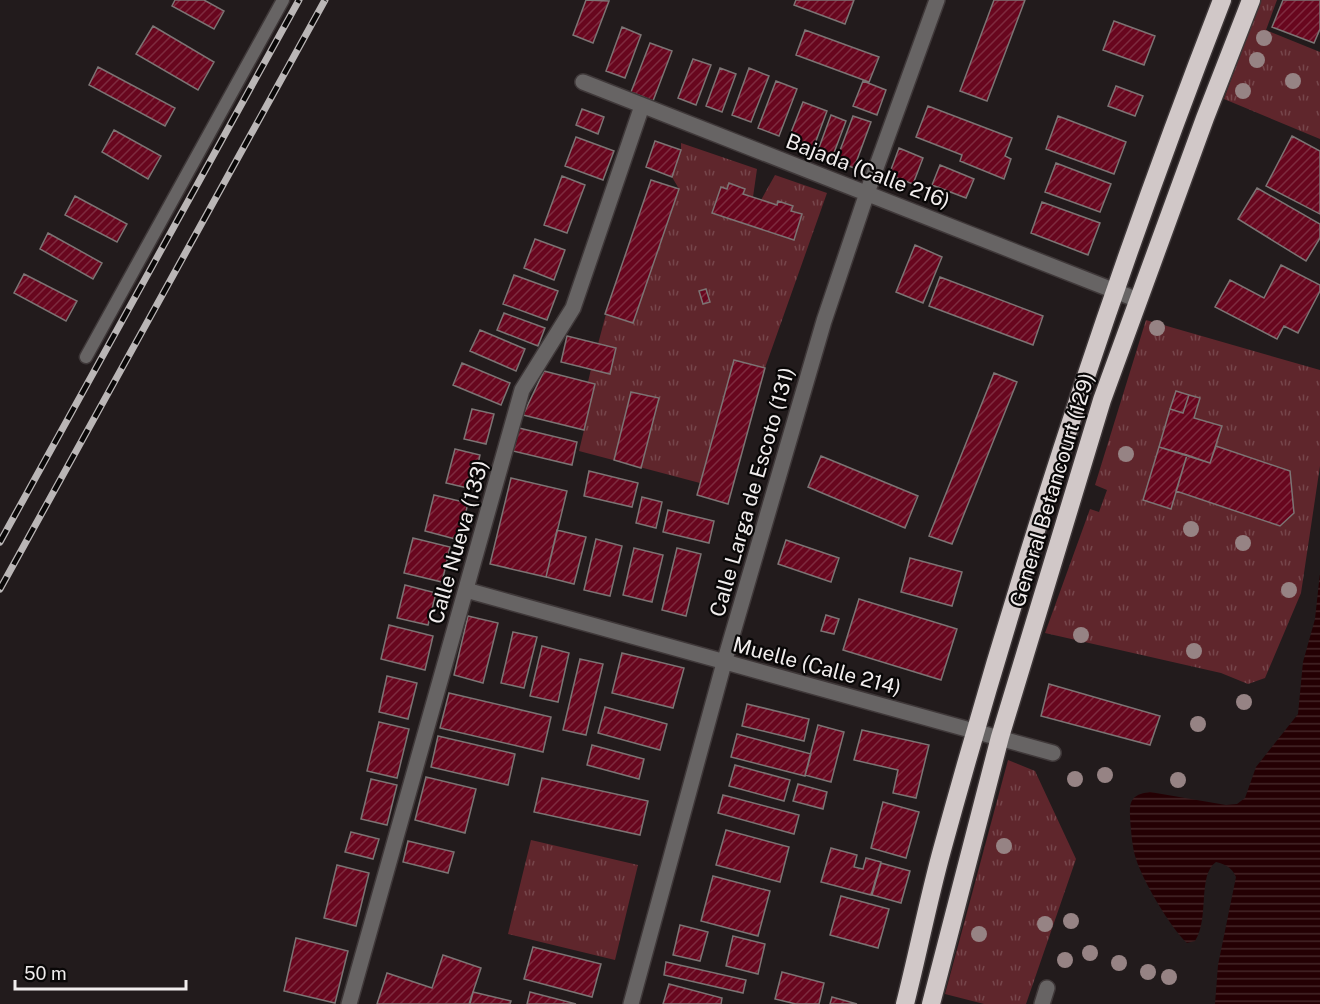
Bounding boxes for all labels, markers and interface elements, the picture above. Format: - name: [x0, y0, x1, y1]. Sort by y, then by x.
- street label: Bajada (Calle 216): [782, 128, 954, 214]
- street label: Calle Larga de Escoto (131): [704, 364, 800, 620]
- street label: General Betancourt (129): [1004, 370, 1100, 610]
- street label: Calle Nueva (133): [423, 457, 493, 627]
- street label: Muelle (Calle 214): [730, 632, 904, 700]
- scale bar: [15, 953, 186, 991]
- text: 50 m: [24, 963, 67, 984]

